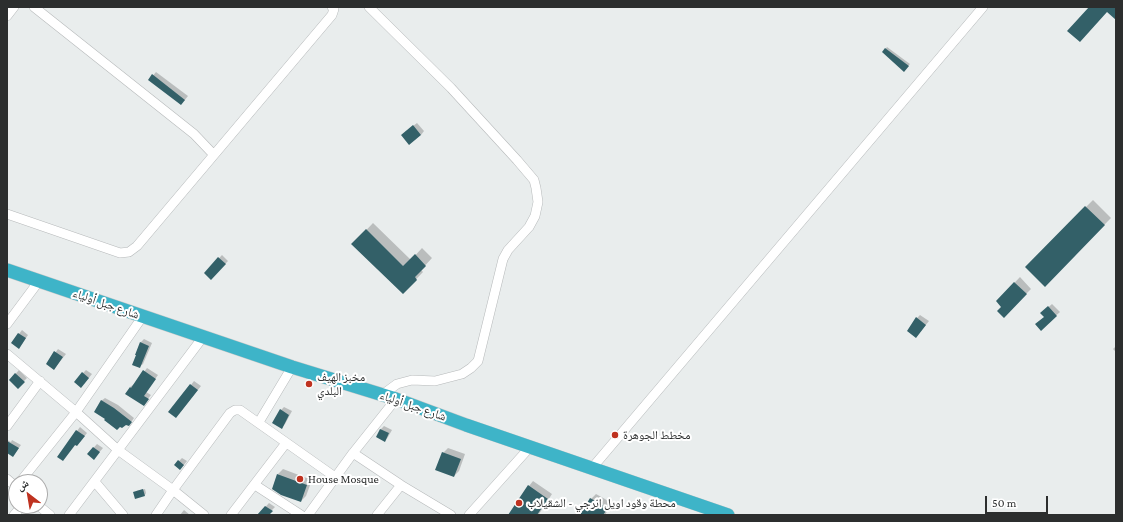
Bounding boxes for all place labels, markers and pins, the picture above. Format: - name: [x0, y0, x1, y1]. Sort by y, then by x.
- place label: مخبز الهيف البلدي: [317, 370, 365, 398]
- marker: مخبز الهيف البلدي: [304, 379, 314, 389]
- place label: مخطط الجوهرة: [623, 428, 690, 442]
- marker: مخطط الجوهرة: [610, 430, 620, 440]
- place label: House Mosque: [308, 472, 379, 486]
- marker: House Mosque: [295, 474, 305, 484]
- place label: محطة وقود اويل انرجي - الشقيلاب: [527, 496, 676, 510]
- marker: محطة وقود اويل انرجي - الشقيلاب: [514, 498, 524, 508]

